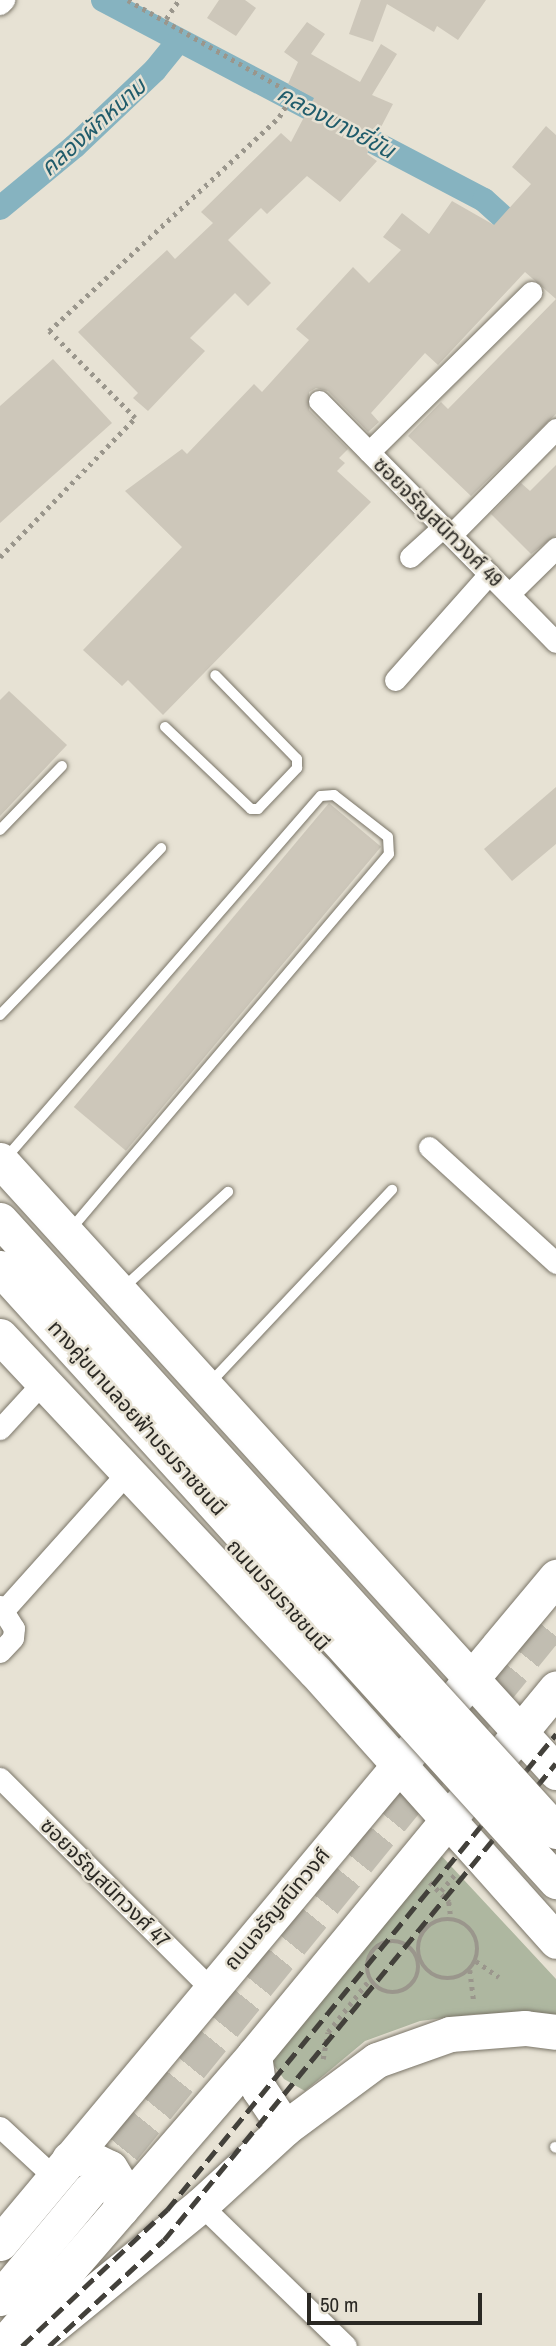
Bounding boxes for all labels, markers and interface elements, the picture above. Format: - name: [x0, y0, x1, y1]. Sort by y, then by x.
- water label: คลองผักหนาม: [35, 72, 151, 182]
- water label: คลองบางยี่ขัน: [273, 80, 399, 164]
- street label: ซอยจรัญสนิทวงศ์ 49: [368, 452, 508, 592]
- street label: ทางคู่ขนานลอยฟ้าบรมราชชนนี: [43, 1315, 231, 1521]
- street label: ถนนบรมราชชนนี: [221, 1534, 335, 1656]
- street label: ซอยจรัญสนิทวงศ์ 47: [35, 1813, 175, 1953]
- street label: ถนนจรัญสนิทวงศ์: [219, 1843, 335, 1975]
- scale bar: [311, 2280, 486, 2324]
- text: 50 m: [320, 2290, 358, 2319]

